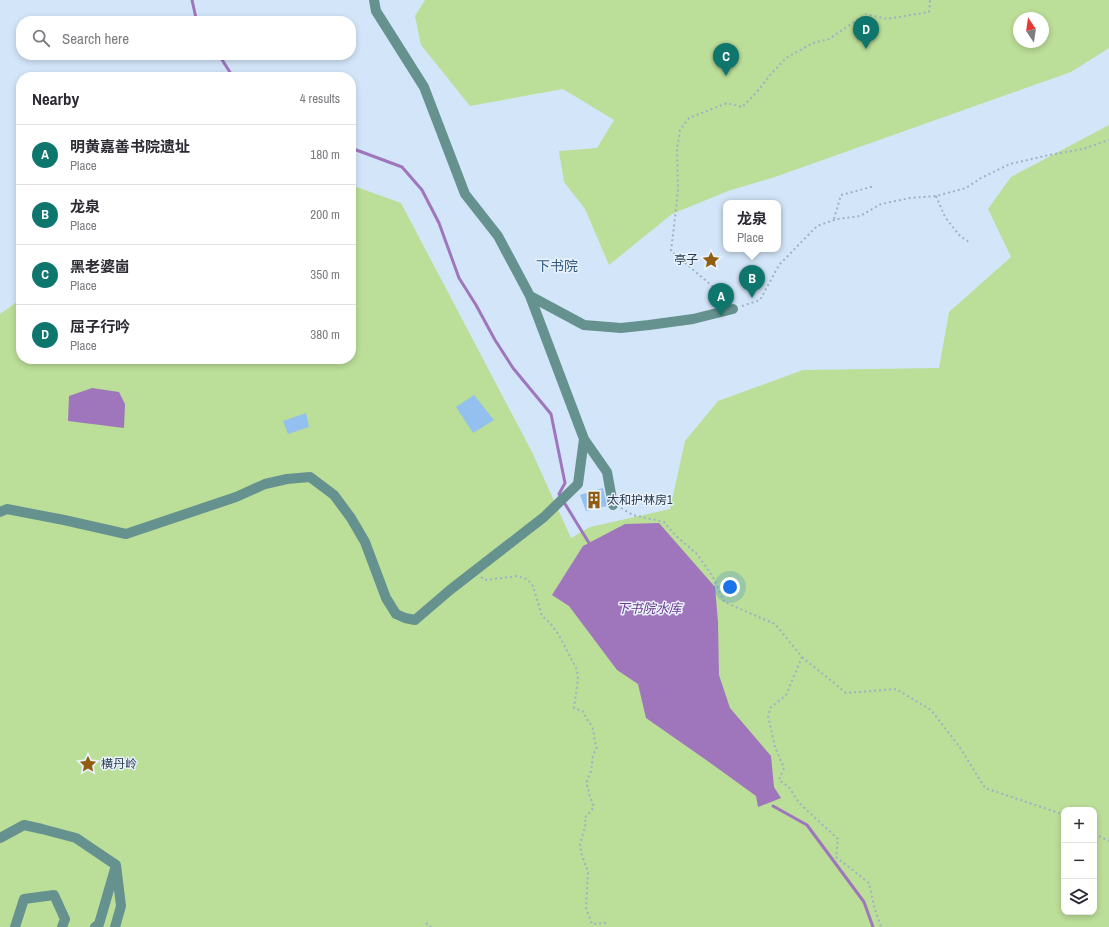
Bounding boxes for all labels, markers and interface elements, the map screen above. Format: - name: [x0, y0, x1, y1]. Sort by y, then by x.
- north arrow: [1013, 12, 1049, 48]
- search box: [16, 16, 356, 60]
- pin: D: [853, 16, 879, 49]
- icon: search: [30, 27, 52, 49]
- text: Search here: [62, 28, 129, 49]
- pin: C: [713, 43, 739, 76]
- text: Nearby: [32, 87, 79, 110]
- text: 4 results: [300, 90, 340, 107]
- text: 明黄嘉善书院遗址: [70, 136, 190, 157]
- text: A: [41, 146, 49, 163]
- text: 180 m: [310, 146, 340, 163]
- text: Place: [70, 157, 97, 174]
- text: 龙泉: [70, 196, 100, 217]
- popup: [723, 200, 781, 252]
- text: B: [41, 206, 49, 223]
- text: 200 m: [310, 206, 340, 223]
- text: 龙泉: [737, 208, 767, 229]
- text: Place: [70, 217, 97, 234]
- text: Place: [737, 229, 764, 246]
- place icon: 亭子: [701, 250, 721, 270]
- place label: 亭子: [674, 252, 698, 268]
- text: 黑老婆崮: [70, 256, 130, 277]
- district label: 下书院: [536, 257, 578, 275]
- pin: B: [739, 265, 765, 298]
- text: C: [41, 266, 49, 283]
- text: 350 m: [310, 266, 340, 283]
- text: Place: [70, 277, 97, 294]
- pin: A: [708, 283, 734, 316]
- text: 屈子行吟: [70, 316, 130, 337]
- text: D: [41, 326, 49, 343]
- text: 380 m: [310, 326, 340, 343]
- text: Place: [70, 337, 97, 354]
- building icon: 太和护林房1: [584, 490, 604, 510]
- place label: 太和护林房1: [607, 492, 673, 508]
- your location: [720, 577, 740, 597]
- water label: 下书院水库: [616, 600, 683, 617]
- place icon: 横丹岭: [78, 754, 98, 774]
- place label: 横丹岭: [101, 756, 137, 772]
- map controls: [1061, 807, 1097, 915]
- button: +: [1061, 807, 1097, 843]
- button: −: [1061, 843, 1097, 879]
- button: layers: [1061, 879, 1097, 915]

